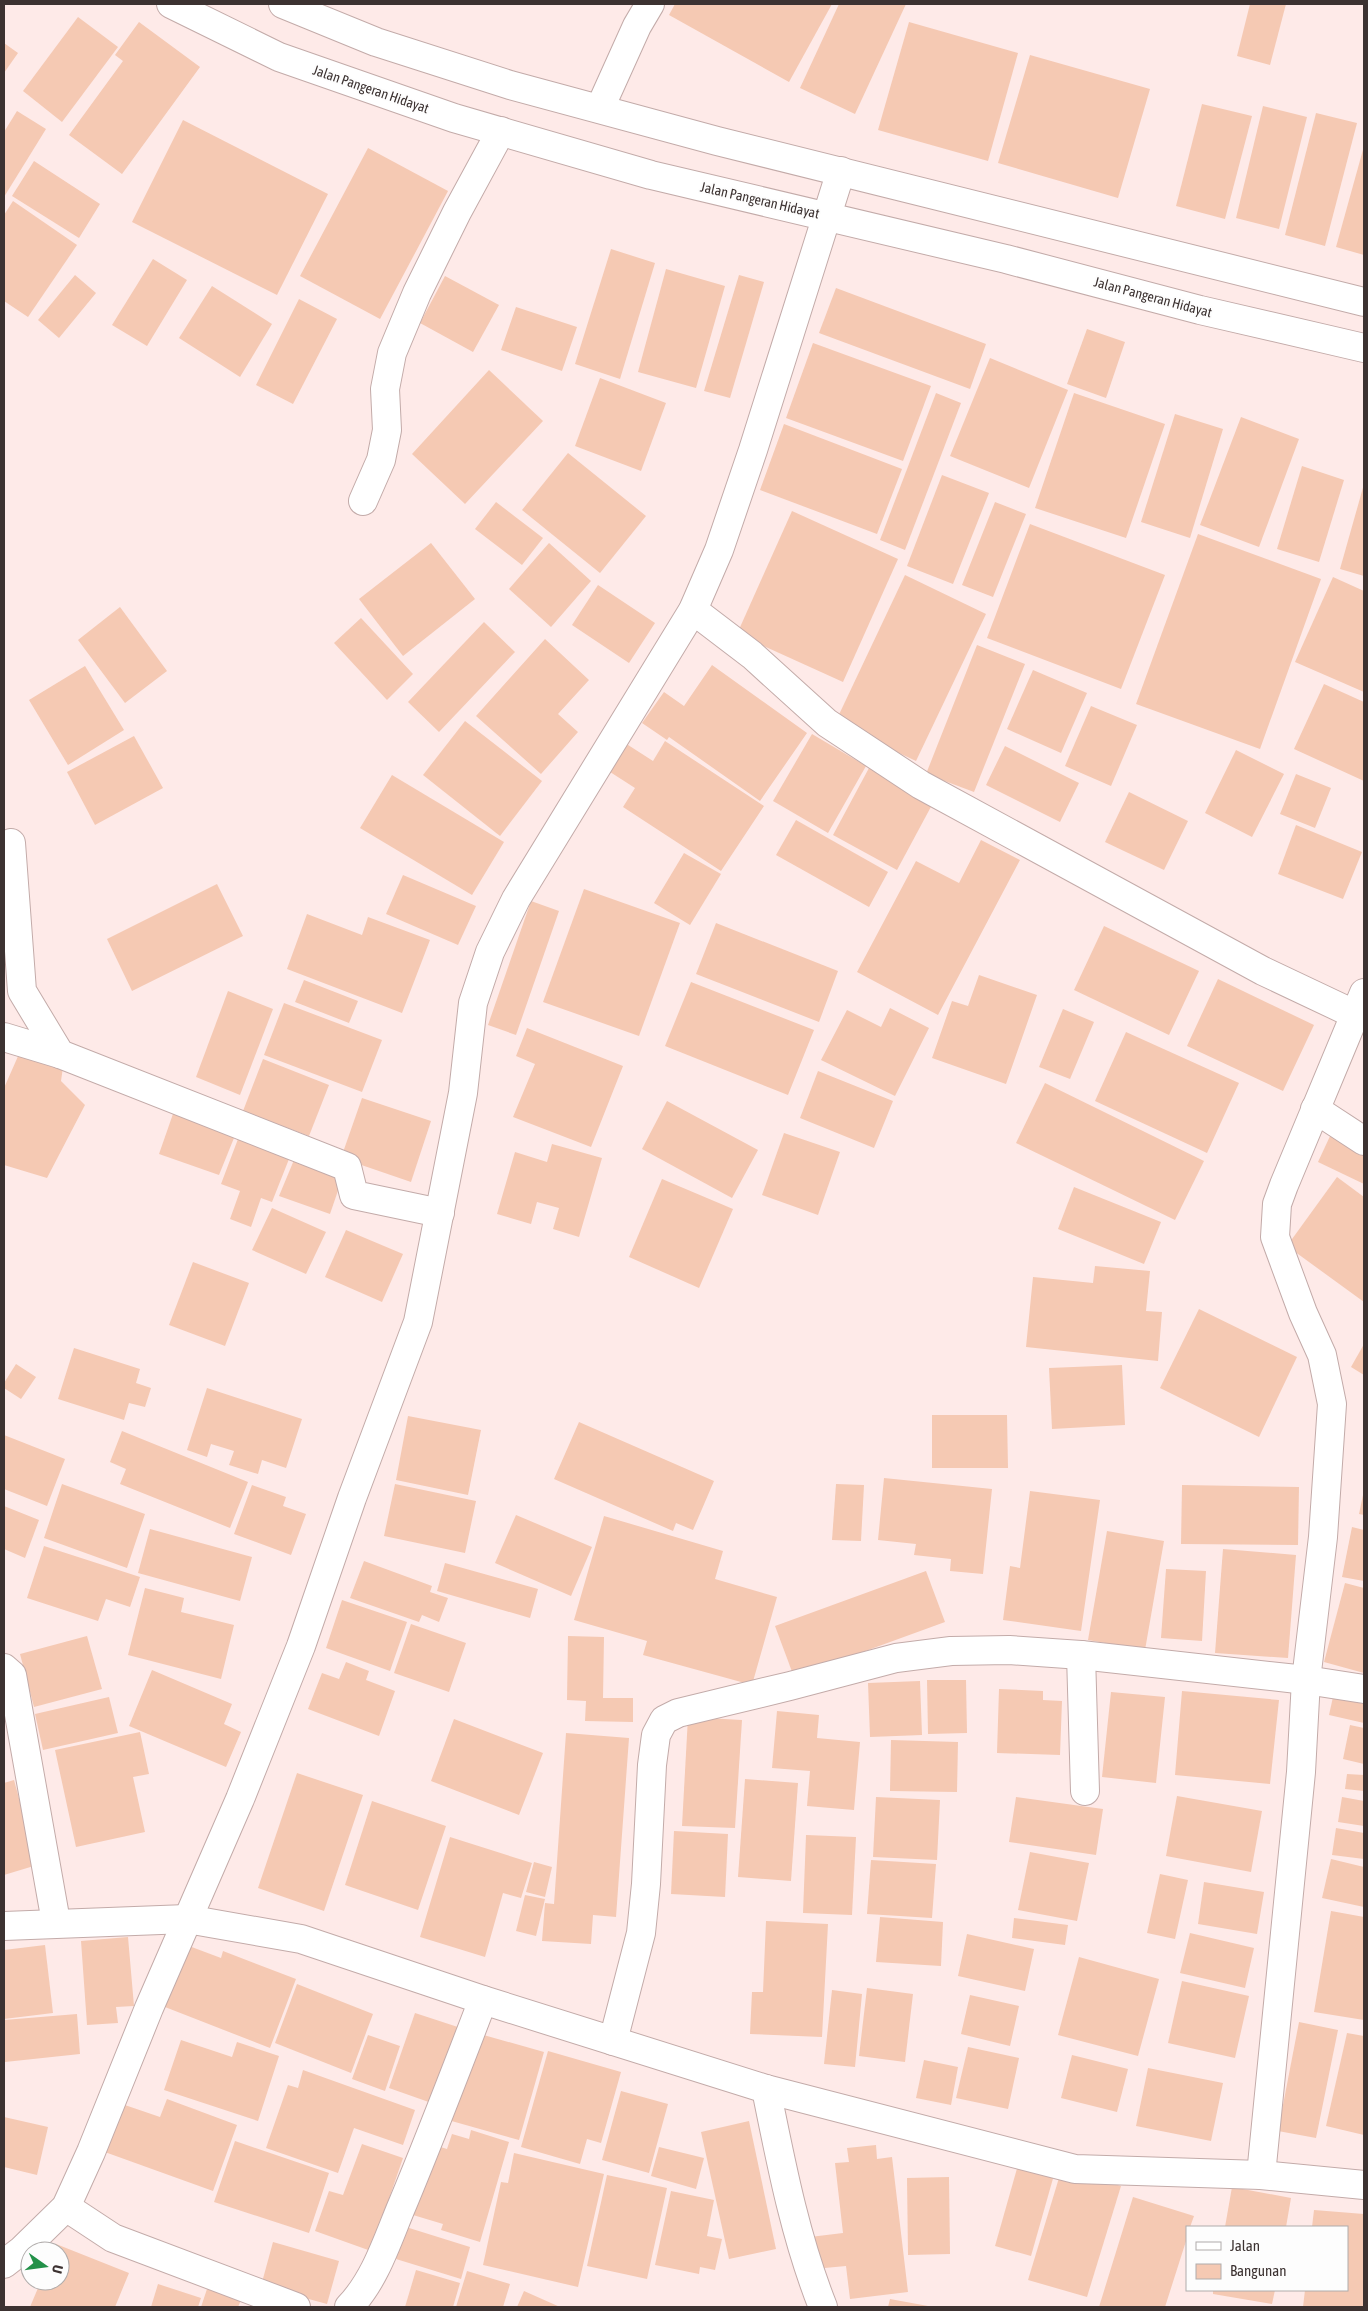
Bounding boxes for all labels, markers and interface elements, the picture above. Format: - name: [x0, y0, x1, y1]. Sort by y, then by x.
- street label: Jalan Pangeran Hidayat: [311, 62, 431, 116]
- street label: Jalan Pangeran Hidayat: [699, 179, 821, 221]
- street label: Jalan Pangeran Hidayat: [1092, 274, 1214, 320]
- legend: [1186, 2226, 1348, 2291]
- text: Jalan: [1230, 2237, 1260, 2254]
- north arrow: [20, 2241, 70, 2291]
- text: Bangunan: [1230, 2262, 1287, 2279]
- text: U: [49, 2263, 66, 2275]

